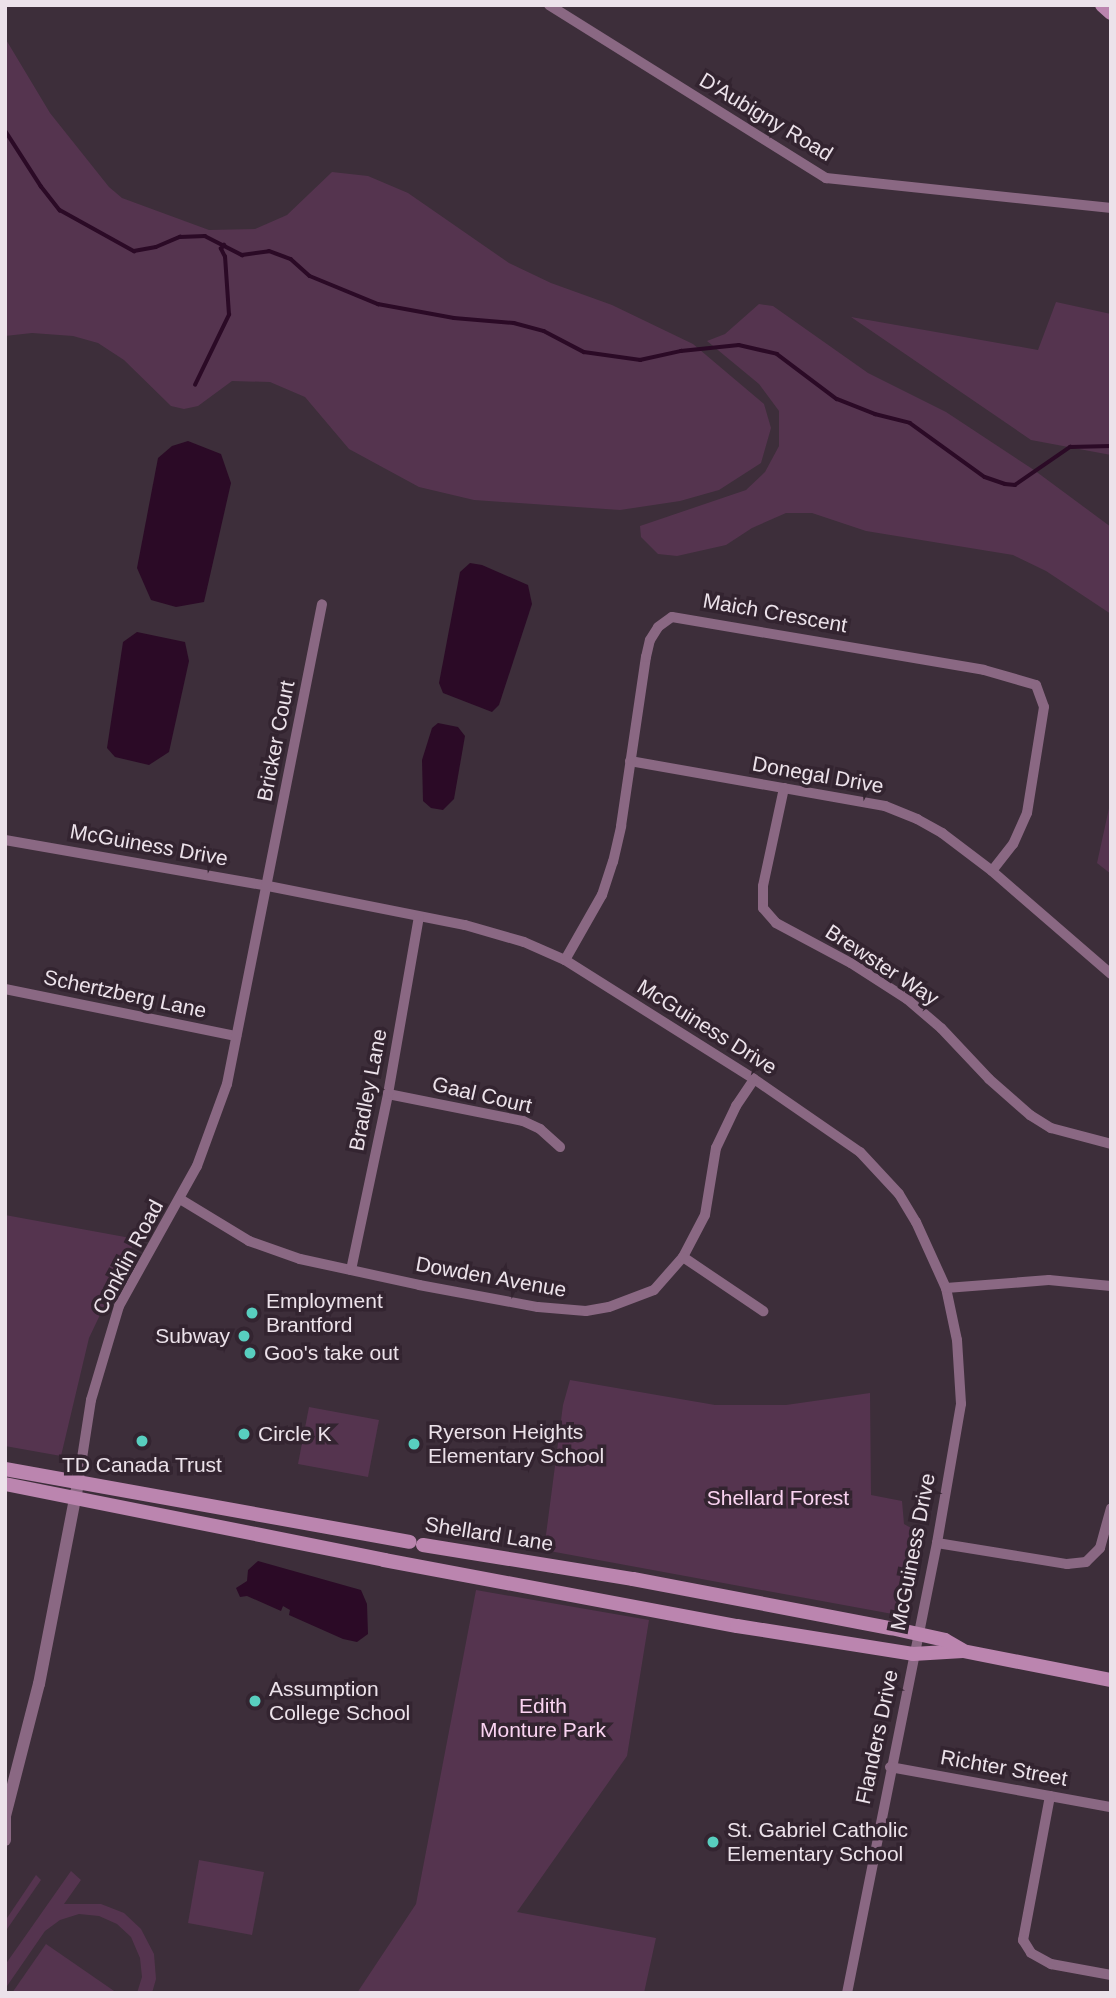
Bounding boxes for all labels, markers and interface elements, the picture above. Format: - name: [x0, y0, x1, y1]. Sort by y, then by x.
- street label: D'Aubigny Road: [695, 67, 837, 167]
- street label: Maich Crescent: [701, 588, 849, 638]
- street label: Bricker Court: [252, 678, 300, 804]
- street label: Donegal Drive: [750, 751, 886, 799]
- street label: McGuiness Drive: [68, 819, 230, 871]
- street label: Brewster Way: [821, 919, 943, 1011]
- street label: Schertzberg Lane: [41, 964, 209, 1024]
- street label: McGuiness Drive: [633, 974, 781, 1080]
- street label: Bradley Lane: [344, 1027, 392, 1153]
- street label: Gaal Court: [430, 1071, 534, 1119]
- street label: Conklin Road: [87, 1195, 169, 1319]
- street label: Dowden Avenue: [413, 1251, 569, 1303]
- place label: Employment Brantford: [266, 1288, 383, 1338]
- marker: Employment Brantford: [244, 1305, 260, 1321]
- place label: Subway: [155, 1323, 230, 1349]
- marker: Subway: [236, 1328, 252, 1344]
- place label: Goo's take out: [264, 1340, 399, 1366]
- marker: Goo's take out: [242, 1345, 258, 1361]
- place label: Ryerson Heights Elementary School: [428, 1419, 604, 1469]
- place label: Circle K: [258, 1421, 332, 1447]
- marker: Circle K: [236, 1426, 252, 1442]
- marker: TD Canada Trust: [134, 1433, 150, 1449]
- marker: Ryerson Heights Elementary School: [406, 1436, 422, 1452]
- place label: TD Canada Trust: [62, 1452, 222, 1478]
- street label: McGuiness Drive: [885, 1471, 941, 1633]
- park label: Shellard Forest: [707, 1485, 849, 1511]
- street label: Shellard Lane: [423, 1511, 555, 1557]
- street label: Flanders Drive: [850, 1668, 904, 1806]
- place label: Assumption College School: [269, 1676, 410, 1726]
- marker: Assumption College School: [247, 1693, 263, 1709]
- park label: Edith Monture Park: [480, 1693, 606, 1743]
- street label: Richter Street: [939, 1744, 1069, 1792]
- place label: St. Gabriel Catholic Elementary School: [727, 1817, 908, 1867]
- marker: St. Gabriel Catholic Elementary School: [705, 1834, 721, 1850]

